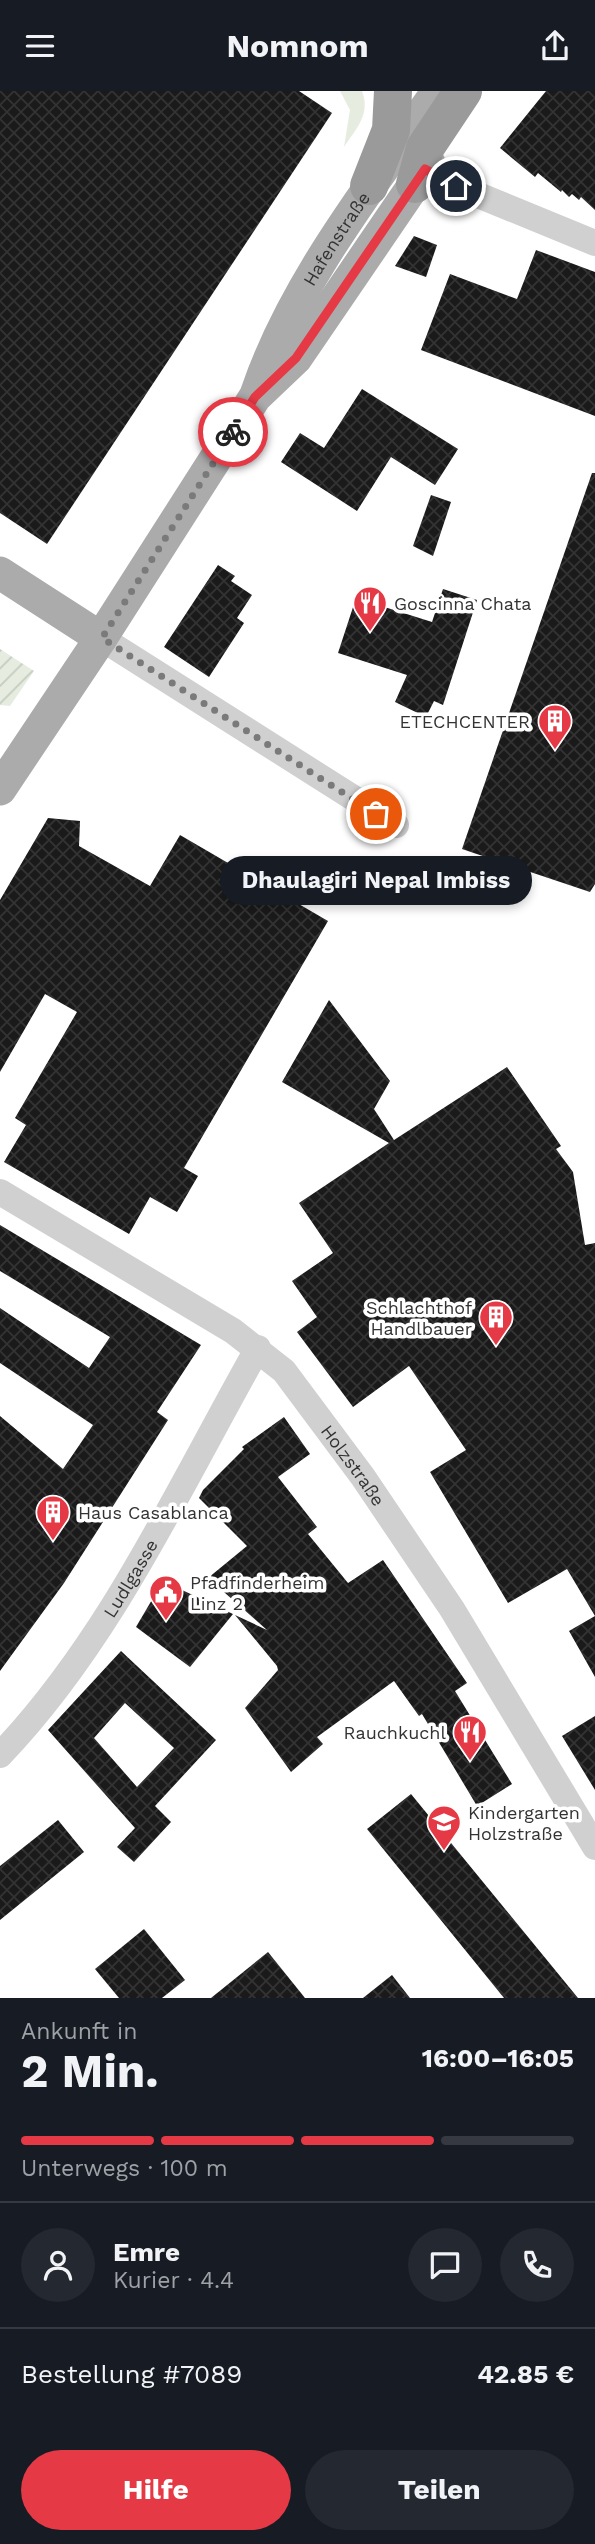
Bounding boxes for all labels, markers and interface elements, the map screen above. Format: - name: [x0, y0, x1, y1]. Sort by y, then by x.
- icon: menu: [21, 27, 59, 65]
- text: Nomnom: [226, 27, 369, 65]
- icon: share: [536, 27, 574, 65]
- pin: [426, 156, 486, 216]
- icon: home: [437, 167, 475, 205]
- street label: Hafenstraße: [298, 188, 374, 289]
- courier: [198, 397, 268, 467]
- icon: bike: [214, 413, 252, 451]
- restaurant icon: Goscinna Chata: [351, 584, 389, 633]
- place label: Goscinna Chata: [394, 593, 531, 614]
- building icon: ETECHCENTER: [536, 702, 574, 751]
- place label: ETECHCENTER: [400, 711, 530, 732]
- pin: [346, 784, 406, 844]
- icon: bag: [357, 795, 395, 833]
- callout: Dhaulagiri Nepal Imbiss: [220, 856, 532, 905]
- text: Dhaulagiri Nepal Imbiss: [242, 867, 510, 894]
- place label: Schlachthof Handlbauer: [366, 1297, 472, 1339]
- building icon: Schlachthof Handlbauer: [477, 1298, 515, 1347]
- street label: Holzstraße: [317, 1420, 390, 1509]
- building icon: Haus Casablanca: [34, 1493, 72, 1542]
- place label: Haus Casablanca: [78, 1502, 229, 1523]
- street label: Ludlgasse: [98, 1535, 161, 1621]
- place label: Pfadfinderheim Linz 2: [190, 1572, 324, 1614]
- public building icon: Pfadfinderheim Linz 2: [147, 1573, 185, 1622]
- restaurant icon: Rauchkuchl: [451, 1713, 489, 1762]
- place label: Rauchkuchl: [343, 1722, 446, 1743]
- place label: Kindergarten Holzstraße: [468, 1802, 580, 1844]
- school or university icon: Kindergarten Holzstraße: [425, 1803, 463, 1852]
- text: Ankunft in: [21, 2018, 137, 2045]
- text: 16:00–16:05: [422, 2043, 574, 2073]
- text: 2 Min.: [21, 2044, 159, 2098]
- text: Unterwegs · 100 m: [21, 2155, 228, 2182]
- button: person: [21, 2228, 95, 2302]
- button: chat: [408, 2228, 482, 2302]
- button: phone: [500, 2228, 574, 2302]
- text: Emre: [113, 2237, 180, 2267]
- text: Kurier · 4.4: [113, 2267, 234, 2294]
- text: Bestellung #7089: [21, 2359, 242, 2389]
- text: 42.85 €: [477, 2359, 574, 2389]
- button: Hilfe: [21, 2450, 291, 2530]
- button: Teilen: [305, 2450, 574, 2530]

